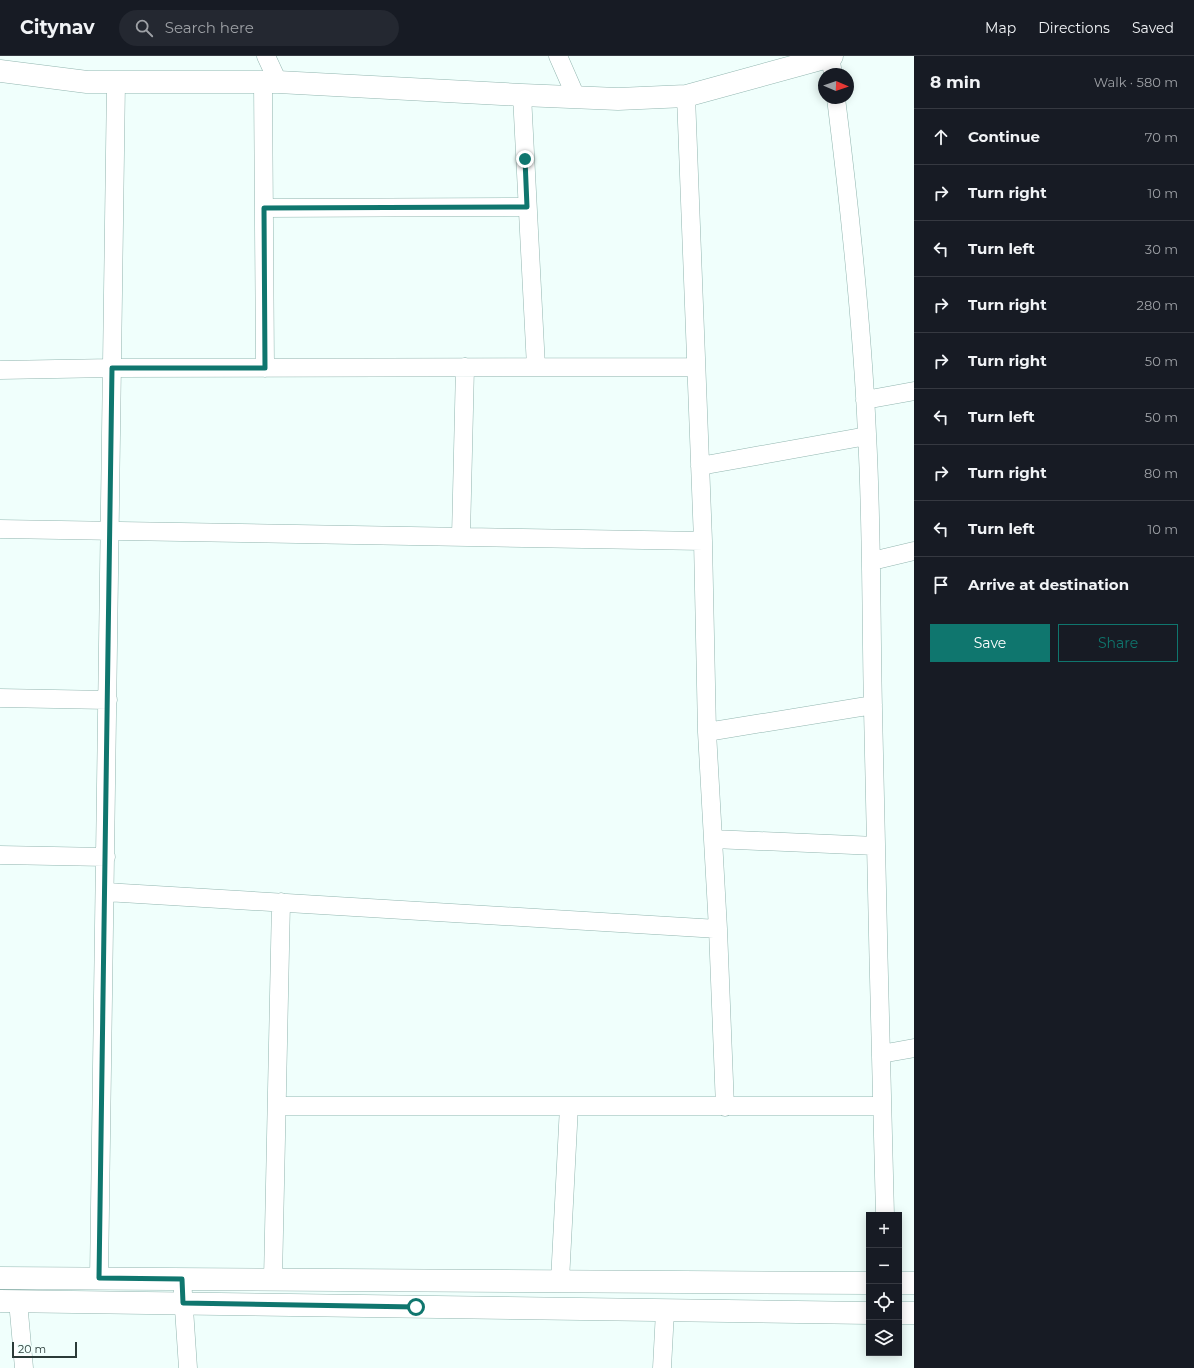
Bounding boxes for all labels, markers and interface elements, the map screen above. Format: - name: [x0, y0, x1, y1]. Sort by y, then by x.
- search box: [119, 10, 399, 46]
- text: Citynav: [20, 16, 95, 39]
- icon: search: [133, 17, 155, 39]
- text: Search here: [165, 18, 254, 37]
- text: Map: [985, 19, 1016, 37]
- text: Directions: [1038, 19, 1110, 37]
- text: Saved: [1132, 19, 1174, 37]
- north arrow: [818, 68, 854, 104]
- text: 8 min: [930, 72, 981, 92]
- text: Walk · 580 m: [1094, 74, 1178, 90]
- icon: ahead: [930, 126, 952, 148]
- text: Continue: [968, 127, 1040, 146]
- text: 70 m: [1145, 129, 1178, 145]
- route end: [516, 150, 534, 168]
- icon: right: [930, 182, 952, 204]
- text: Turn right: [968, 183, 1047, 202]
- text: 10 m: [1148, 185, 1178, 201]
- icon: left: [930, 238, 952, 260]
- text: Turn left: [968, 239, 1035, 258]
- text: 30 m: [1145, 241, 1178, 257]
- icon: right: [930, 294, 952, 316]
- text: Turn right: [968, 295, 1047, 314]
- text: 280 m: [1137, 297, 1178, 313]
- icon: right: [930, 350, 952, 372]
- text: Turn right: [968, 351, 1047, 370]
- text: 50 m: [1145, 353, 1178, 369]
- icon: left: [930, 406, 952, 428]
- text: Turn left: [968, 407, 1035, 426]
- text: 50 m: [1145, 409, 1178, 425]
- icon: right: [930, 462, 952, 484]
- text: Turn right: [968, 463, 1047, 482]
- text: 80 m: [1144, 465, 1178, 481]
- icon: left: [930, 518, 952, 540]
- text: Turn left: [968, 519, 1035, 538]
- text: 10 m: [1148, 521, 1178, 537]
- icon: arrive: [930, 574, 952, 596]
- text: Arrive at destination: [968, 575, 1129, 594]
- button: Save: [930, 624, 1050, 662]
- button: Share: [1058, 624, 1178, 662]
- map controls: [866, 1212, 902, 1356]
- button: +: [866, 1212, 902, 1248]
- button: −: [866, 1248, 902, 1284]
- button: locate: [866, 1284, 902, 1320]
- route start: [407, 1298, 425, 1316]
- button: layers: [866, 1320, 902, 1356]
- scale bar: [12, 1340, 77, 1359]
- text: 20 m: [18, 1342, 46, 1356]

